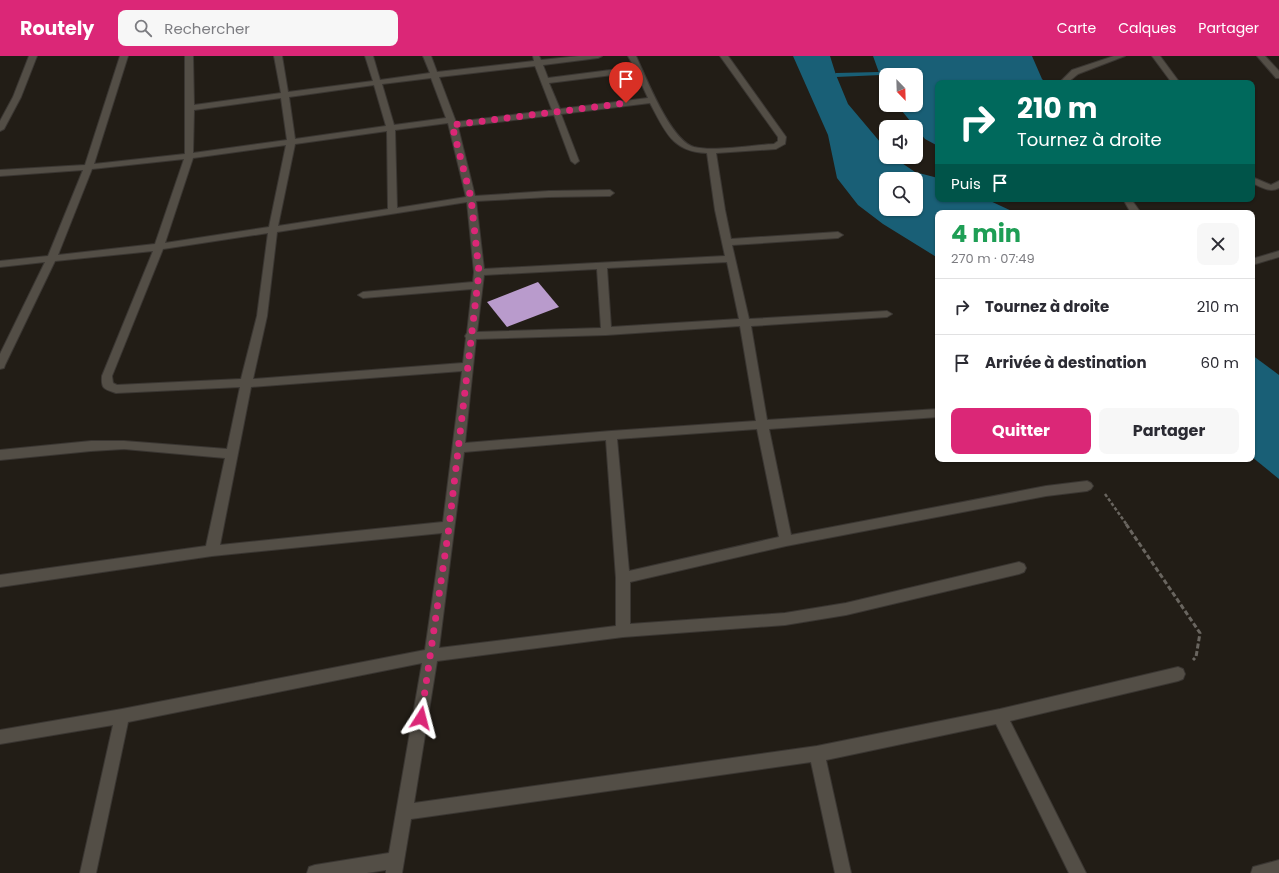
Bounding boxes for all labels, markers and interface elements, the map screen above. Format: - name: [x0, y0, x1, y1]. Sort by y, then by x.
- search box: [118, 10, 398, 46]
- text: Routely: [20, 15, 94, 42]
- icon: search: [132, 17, 154, 39]
- text: Rechercher: [164, 18, 250, 39]
- text: Carte: [1057, 18, 1096, 38]
- text: Calques: [1118, 18, 1176, 38]
- text: Partager: [1198, 18, 1259, 38]
- pin: [609, 62, 643, 103]
- icon: arrive: [615, 68, 637, 90]
- north arrow: [879, 68, 923, 112]
- map controls: [879, 68, 923, 216]
- text: 210 m: [1017, 89, 1097, 128]
- icon: right: [951, 96, 1003, 148]
- button: sound: [879, 120, 923, 164]
- text: Tournez à droite: [1017, 127, 1162, 152]
- button: search: [879, 172, 923, 216]
- icon: arrive: [989, 172, 1011, 194]
- text: Puis: [951, 173, 981, 194]
- text: 4 min: [951, 217, 1021, 250]
- button: close: [1197, 223, 1239, 265]
- text: 270 m · 07:49: [951, 249, 1035, 268]
- icon: right: [951, 296, 973, 318]
- text: Tournez à droite: [985, 296, 1109, 317]
- text: 210 m: [1197, 296, 1239, 317]
- icon: arrive: [951, 352, 973, 374]
- text: Arrivée à destination: [985, 352, 1147, 373]
- text: 60 m: [1201, 352, 1239, 373]
- button: Quitter: [951, 408, 1091, 454]
- button: Partager: [1099, 408, 1239, 454]
- position arrow: [400, 697, 442, 739]

